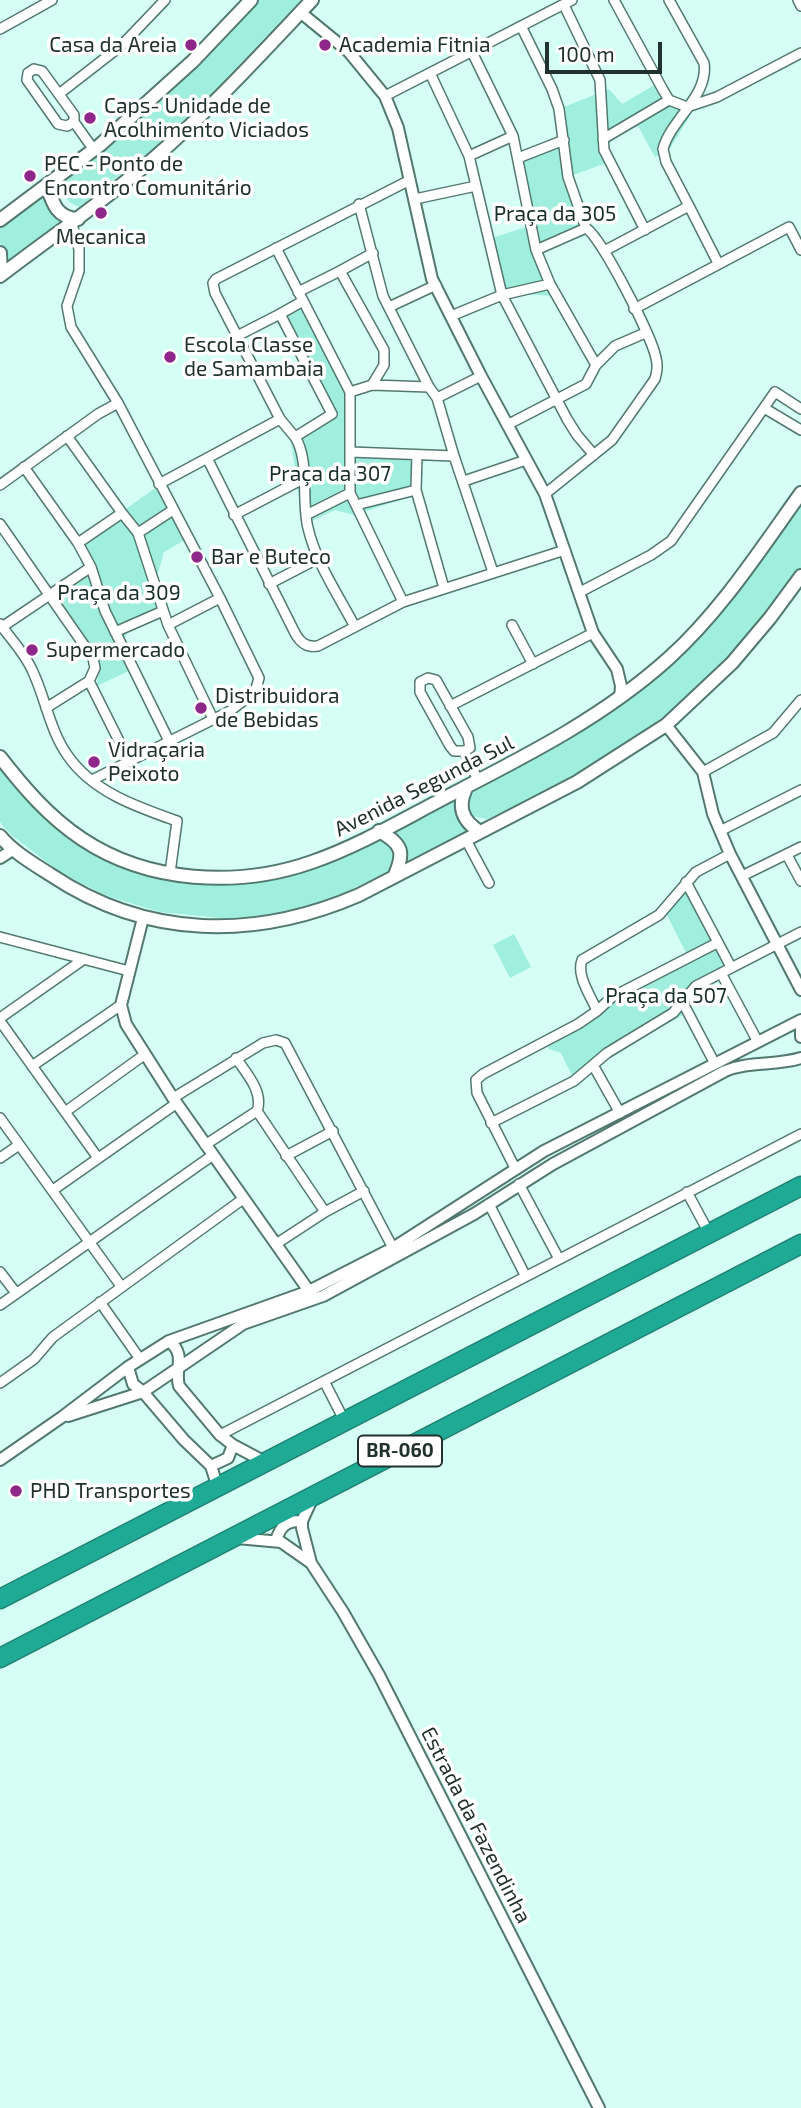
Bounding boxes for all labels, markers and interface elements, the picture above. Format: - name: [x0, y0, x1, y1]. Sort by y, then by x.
- scale bar: [549, 28, 666, 72]
- place label: Casa da Areia: [49, 32, 177, 58]
- place label: Academia Fitnia: [339, 32, 490, 58]
- marker: Casa da Areia: [183, 37, 199, 53]
- marker: Academia Fitnia: [317, 37, 333, 53]
- text: 100 m: [558, 41, 615, 66]
- place label: Caps- Unidade de Acolhimento Viciados: [104, 93, 309, 143]
- marker: Caps- Unidade de Acolhimento Viciados: [82, 110, 98, 126]
- place label: PEC - Ponto de Encontro Comunitário: [44, 151, 252, 201]
- marker: PEC - Ponto de Encontro Comunitário: [22, 168, 38, 184]
- park label: Praça da 305: [494, 201, 616, 227]
- marker: Mecanica: [93, 205, 109, 221]
- place label: Mecanica: [56, 224, 146, 250]
- place label: Escola Classe de Samambaia: [184, 332, 324, 382]
- marker: Escola Classe de Samambaia: [162, 349, 178, 365]
- park label: Praça da 307: [269, 461, 391, 487]
- place label: Bar e Buteco: [211, 544, 331, 570]
- marker: Bar e Buteco: [189, 549, 205, 565]
- park label: Praça da 309: [57, 580, 181, 606]
- place label: Supermercado: [46, 637, 185, 663]
- marker: Supermercado: [24, 642, 40, 658]
- place label: Distribuidora de Bebidas: [215, 683, 340, 733]
- marker: Distribuidora de Bebidas: [193, 700, 209, 716]
- street label: Avenida Segunda Sul: [330, 730, 518, 842]
- place label: Vidraçaria Peixoto: [108, 737, 205, 787]
- marker: Vidraçaria Peixoto: [86, 754, 102, 770]
- park label: Praça da 507: [605, 983, 727, 1009]
- road number: BR-060: [358, 1436, 442, 1466]
- place label: PHD Transportes: [30, 1478, 191, 1504]
- marker: PHD Transportes: [8, 1483, 24, 1499]
- street label: Estrada da Fazendinha: [416, 1723, 536, 1927]

